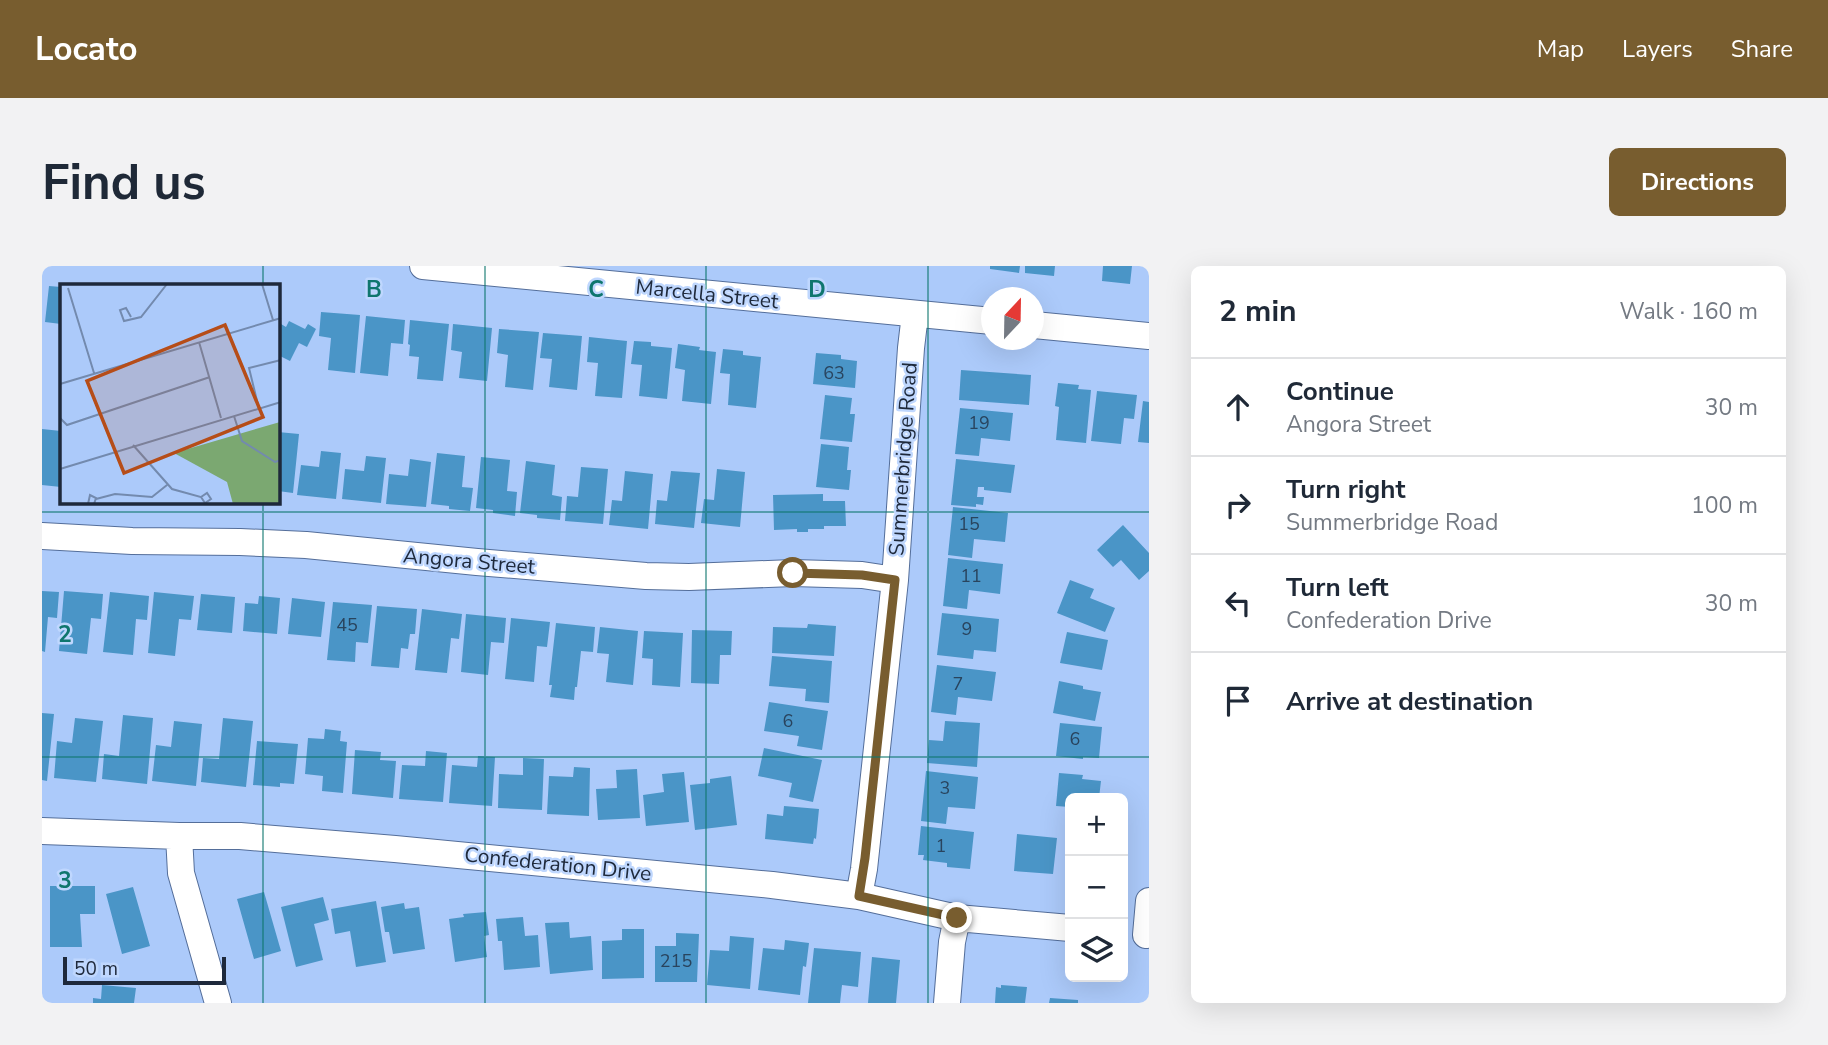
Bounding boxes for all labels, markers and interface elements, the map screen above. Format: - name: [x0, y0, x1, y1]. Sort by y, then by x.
- text: Locato: [35, 27, 137, 72]
- text: Map: [1537, 33, 1584, 65]
- text: Layers: [1622, 33, 1693, 65]
- text: Share: [1731, 33, 1793, 65]
- button: Directions: [1609, 148, 1786, 216]
- text: Find us: [42, 149, 206, 216]
- street label: Marcella Street: [634, 273, 780, 315]
- text: B: [366, 274, 382, 305]
- text: C: [588, 274, 604, 305]
- text: D: [808, 274, 826, 305]
- inset map: [60, 284, 280, 504]
- north arrow: [981, 287, 1044, 350]
- text: 2 min: [1219, 291, 1297, 332]
- text: Walk · 160 m: [1619, 296, 1758, 327]
- house number: 63: [823, 361, 845, 385]
- street label: Summerbridge Road: [882, 361, 924, 557]
- text: Continue: [1286, 374, 1394, 409]
- icon: ahead: [1219, 388, 1257, 426]
- text: 30 m: [1705, 392, 1758, 423]
- text: Angora Street: [1286, 409, 1431, 440]
- house number: 19: [968, 411, 990, 435]
- text: Turn right: [1286, 472, 1405, 507]
- icon: right: [1219, 486, 1257, 524]
- text: 100 m: [1691, 490, 1758, 521]
- text: Summerbridge Road: [1286, 507, 1498, 538]
- house number: 15: [958, 512, 980, 536]
- street label: Angora Street: [402, 541, 537, 581]
- route start: [777, 557, 808, 588]
- house number: 11: [960, 564, 982, 588]
- text: Turn left: [1286, 570, 1389, 605]
- icon: left: [1219, 584, 1257, 622]
- text: 30 m: [1705, 588, 1758, 619]
- text: Confederation Drive: [1286, 605, 1492, 636]
- house number: 45: [336, 613, 358, 637]
- house number: 9: [962, 617, 972, 641]
- text: 2: [58, 619, 72, 650]
- house number: 7: [953, 672, 963, 696]
- icon: arrive: [1219, 682, 1257, 720]
- text: Arrive at destination: [1286, 684, 1533, 719]
- house number: 6: [783, 709, 793, 733]
- house number: 6: [1070, 727, 1080, 751]
- house number: 3: [940, 776, 950, 800]
- map controls: [1065, 793, 1128, 982]
- button: +: [1065, 793, 1128, 856]
- house number: 1: [936, 834, 946, 858]
- street label: Confederation Drive: [463, 840, 653, 888]
- button: −: [1065, 856, 1128, 919]
- text: 3: [58, 865, 72, 896]
- route end: [941, 902, 972, 933]
- button: layers: [1065, 919, 1128, 982]
- house number: 215: [660, 949, 692, 973]
- scale bar: [63, 954, 226, 986]
- text: 50 m: [74, 956, 118, 982]

